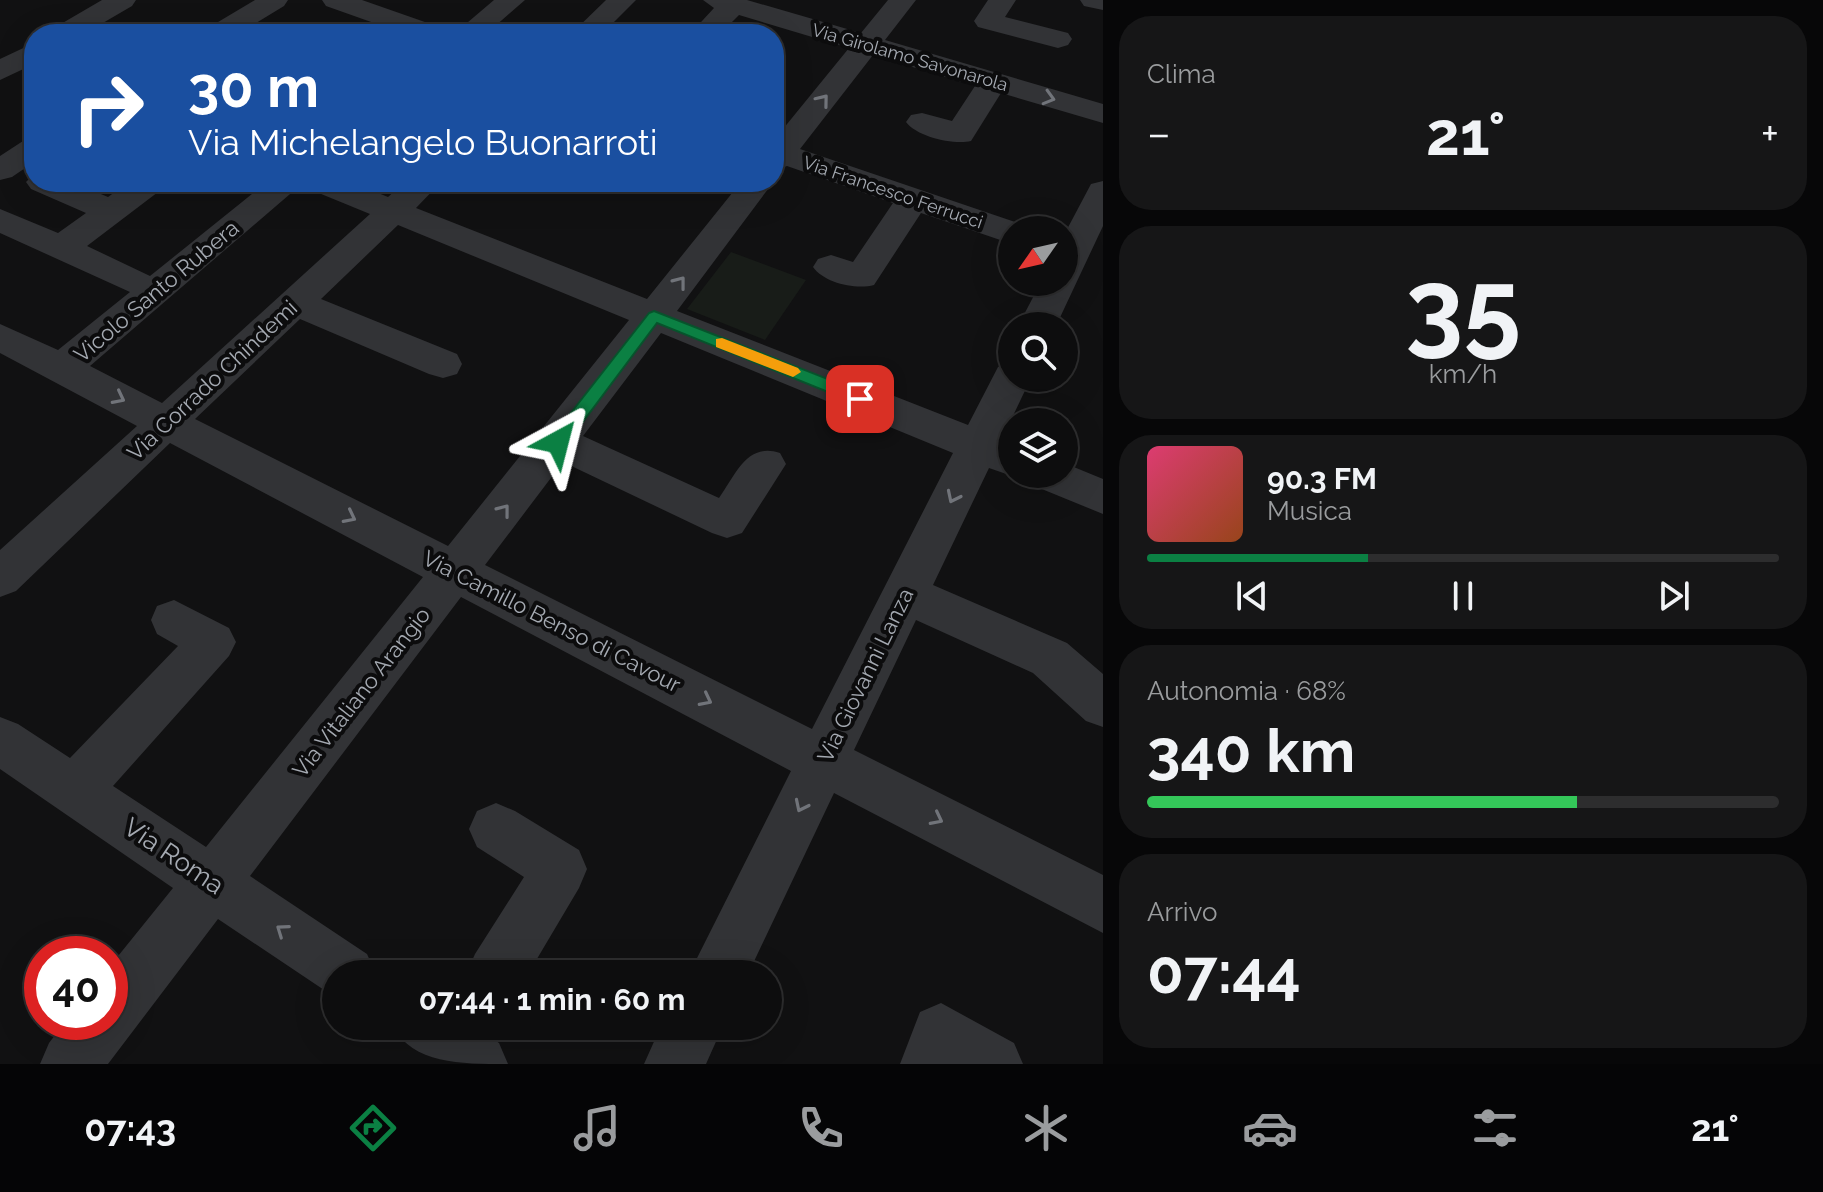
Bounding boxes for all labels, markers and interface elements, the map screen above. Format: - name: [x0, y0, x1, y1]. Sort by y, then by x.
- street label: Via Girolamo Savonarola: [810, 19, 1010, 95]
- text: 30 m: [188, 54, 319, 120]
- icon: right: [56, 56, 160, 160]
- text: Clima: [1147, 59, 1216, 89]
- one-way arrow: [1042, 89, 1055, 105]
- one-way arrow: [813, 94, 827, 109]
- text: 21°: [1426, 99, 1505, 169]
- text: −: [1147, 108, 1171, 159]
- text: +: [1761, 108, 1779, 159]
- text: Via Michelangelo Buonarroti: [188, 121, 658, 163]
- street label: Via Francesco Ferrucci: [800, 151, 986, 233]
- street label: Vicolo Santo Rubera: [68, 215, 244, 367]
- north arrow: [998, 216, 1078, 296]
- map controls: [998, 216, 1078, 488]
- text: 35: [1405, 246, 1521, 368]
- one-way arrow: [671, 277, 685, 291]
- street label: Via Corrado Chindemi: [122, 295, 302, 465]
- button: search: [998, 312, 1078, 392]
- text: km/h: [1429, 359, 1497, 389]
- pin: [826, 365, 894, 433]
- icon: arrive: [838, 377, 882, 421]
- one-way arrow: [111, 389, 125, 404]
- position arrow: [516, 400, 600, 484]
- button: layers: [998, 408, 1078, 488]
- text: 90.3 FM: [1267, 461, 1377, 496]
- one-way arrow: [947, 489, 963, 504]
- text: Musica: [1267, 496, 1352, 526]
- one-way arrow: [494, 504, 508, 519]
- one-way arrow: [342, 508, 357, 523]
- street label: Via Camillo Benso di Cavour: [419, 545, 685, 698]
- icon: previous: [1230, 574, 1274, 618]
- icon: pause: [1441, 574, 1485, 618]
- icon: next: [1652, 574, 1696, 618]
- street label: Via Giovanni Lanza: [812, 584, 918, 766]
- street label: Via Vitaliano Arangio: [287, 602, 435, 782]
- text: Autonomia · 68%: [1147, 676, 1346, 706]
- one-way arrow: [698, 690, 712, 706]
- text: 340 km: [1147, 716, 1355, 786]
- one-way arrow: [795, 798, 811, 812]
- one-way arrow: [929, 810, 944, 825]
- street label: Via Roma: [118, 812, 230, 900]
- text: Arrivo: [1147, 897, 1217, 927]
- one-way arrow: [277, 925, 291, 940]
- speed limit sign: 40: [24, 936, 128, 1040]
- text: 07:44: [1147, 937, 1301, 1007]
- text: 07:44 · 1 min · 60 m: [419, 982, 685, 1017]
- icon: directions: [345, 1100, 401, 1156]
- icon: music: [569, 1100, 625, 1156]
- icon: phone: [793, 1100, 849, 1156]
- icon: climate: [1018, 1100, 1074, 1156]
- icon: car: [1242, 1100, 1298, 1156]
- icon: filters: [1467, 1100, 1523, 1156]
- text: 07:43: [84, 1107, 176, 1149]
- text: 21°: [1691, 1107, 1739, 1149]

